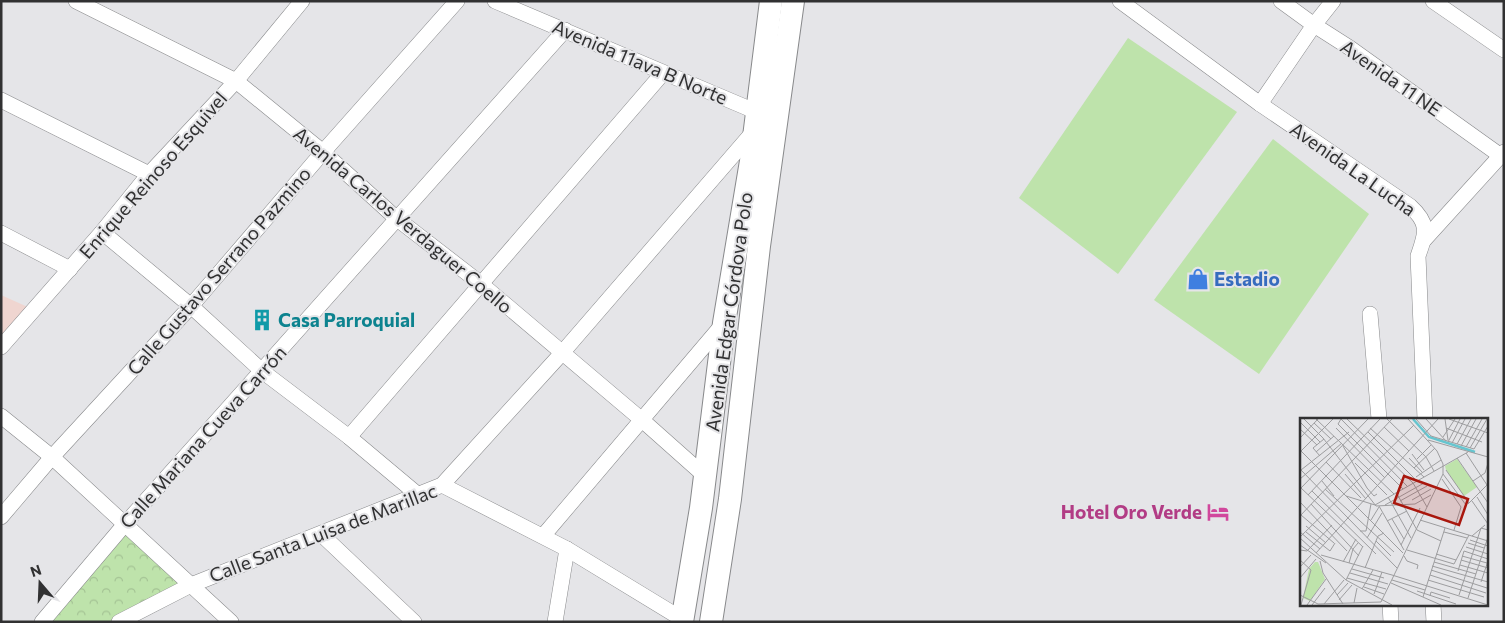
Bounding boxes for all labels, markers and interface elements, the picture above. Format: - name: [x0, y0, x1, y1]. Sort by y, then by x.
- street label: Avenida 11ava B Norte: [549, 14, 731, 109]
- street label: Avenida 11 NE: [1337, 34, 1446, 121]
- street label: Enrique Reinoso Esquivel: [74, 87, 231, 263]
- street label: Avenida La Lucha: [1286, 117, 1421, 221]
- street label: Avenida Carlos Verdaguer Coello: [289, 121, 517, 318]
- street label: Calle Gustavo Serrano Pazmino: [122, 162, 315, 379]
- street label: Avenida Edgar Córdova Polo: [700, 191, 757, 433]
- shop icon: Estadio: [1185, 266, 1211, 292]
- place label: Estadio: [1214, 267, 1280, 290]
- building icon: Casa Parroquial: [249, 307, 275, 333]
- place label: Casa Parroquial: [278, 308, 415, 331]
- street label: Calle Mariana Cueva Carrón: [115, 341, 291, 533]
- inset map: [1300, 418, 1488, 606]
- street label: Calle Santa Luisa de Marillac: [206, 478, 440, 587]
- hotel icon: Hotel Oro Verde: [1205, 499, 1231, 525]
- place label: Hotel Oro Verde: [1061, 500, 1202, 523]
- north arrow: [15, 558, 65, 608]
- text: N: [28, 560, 43, 580]

